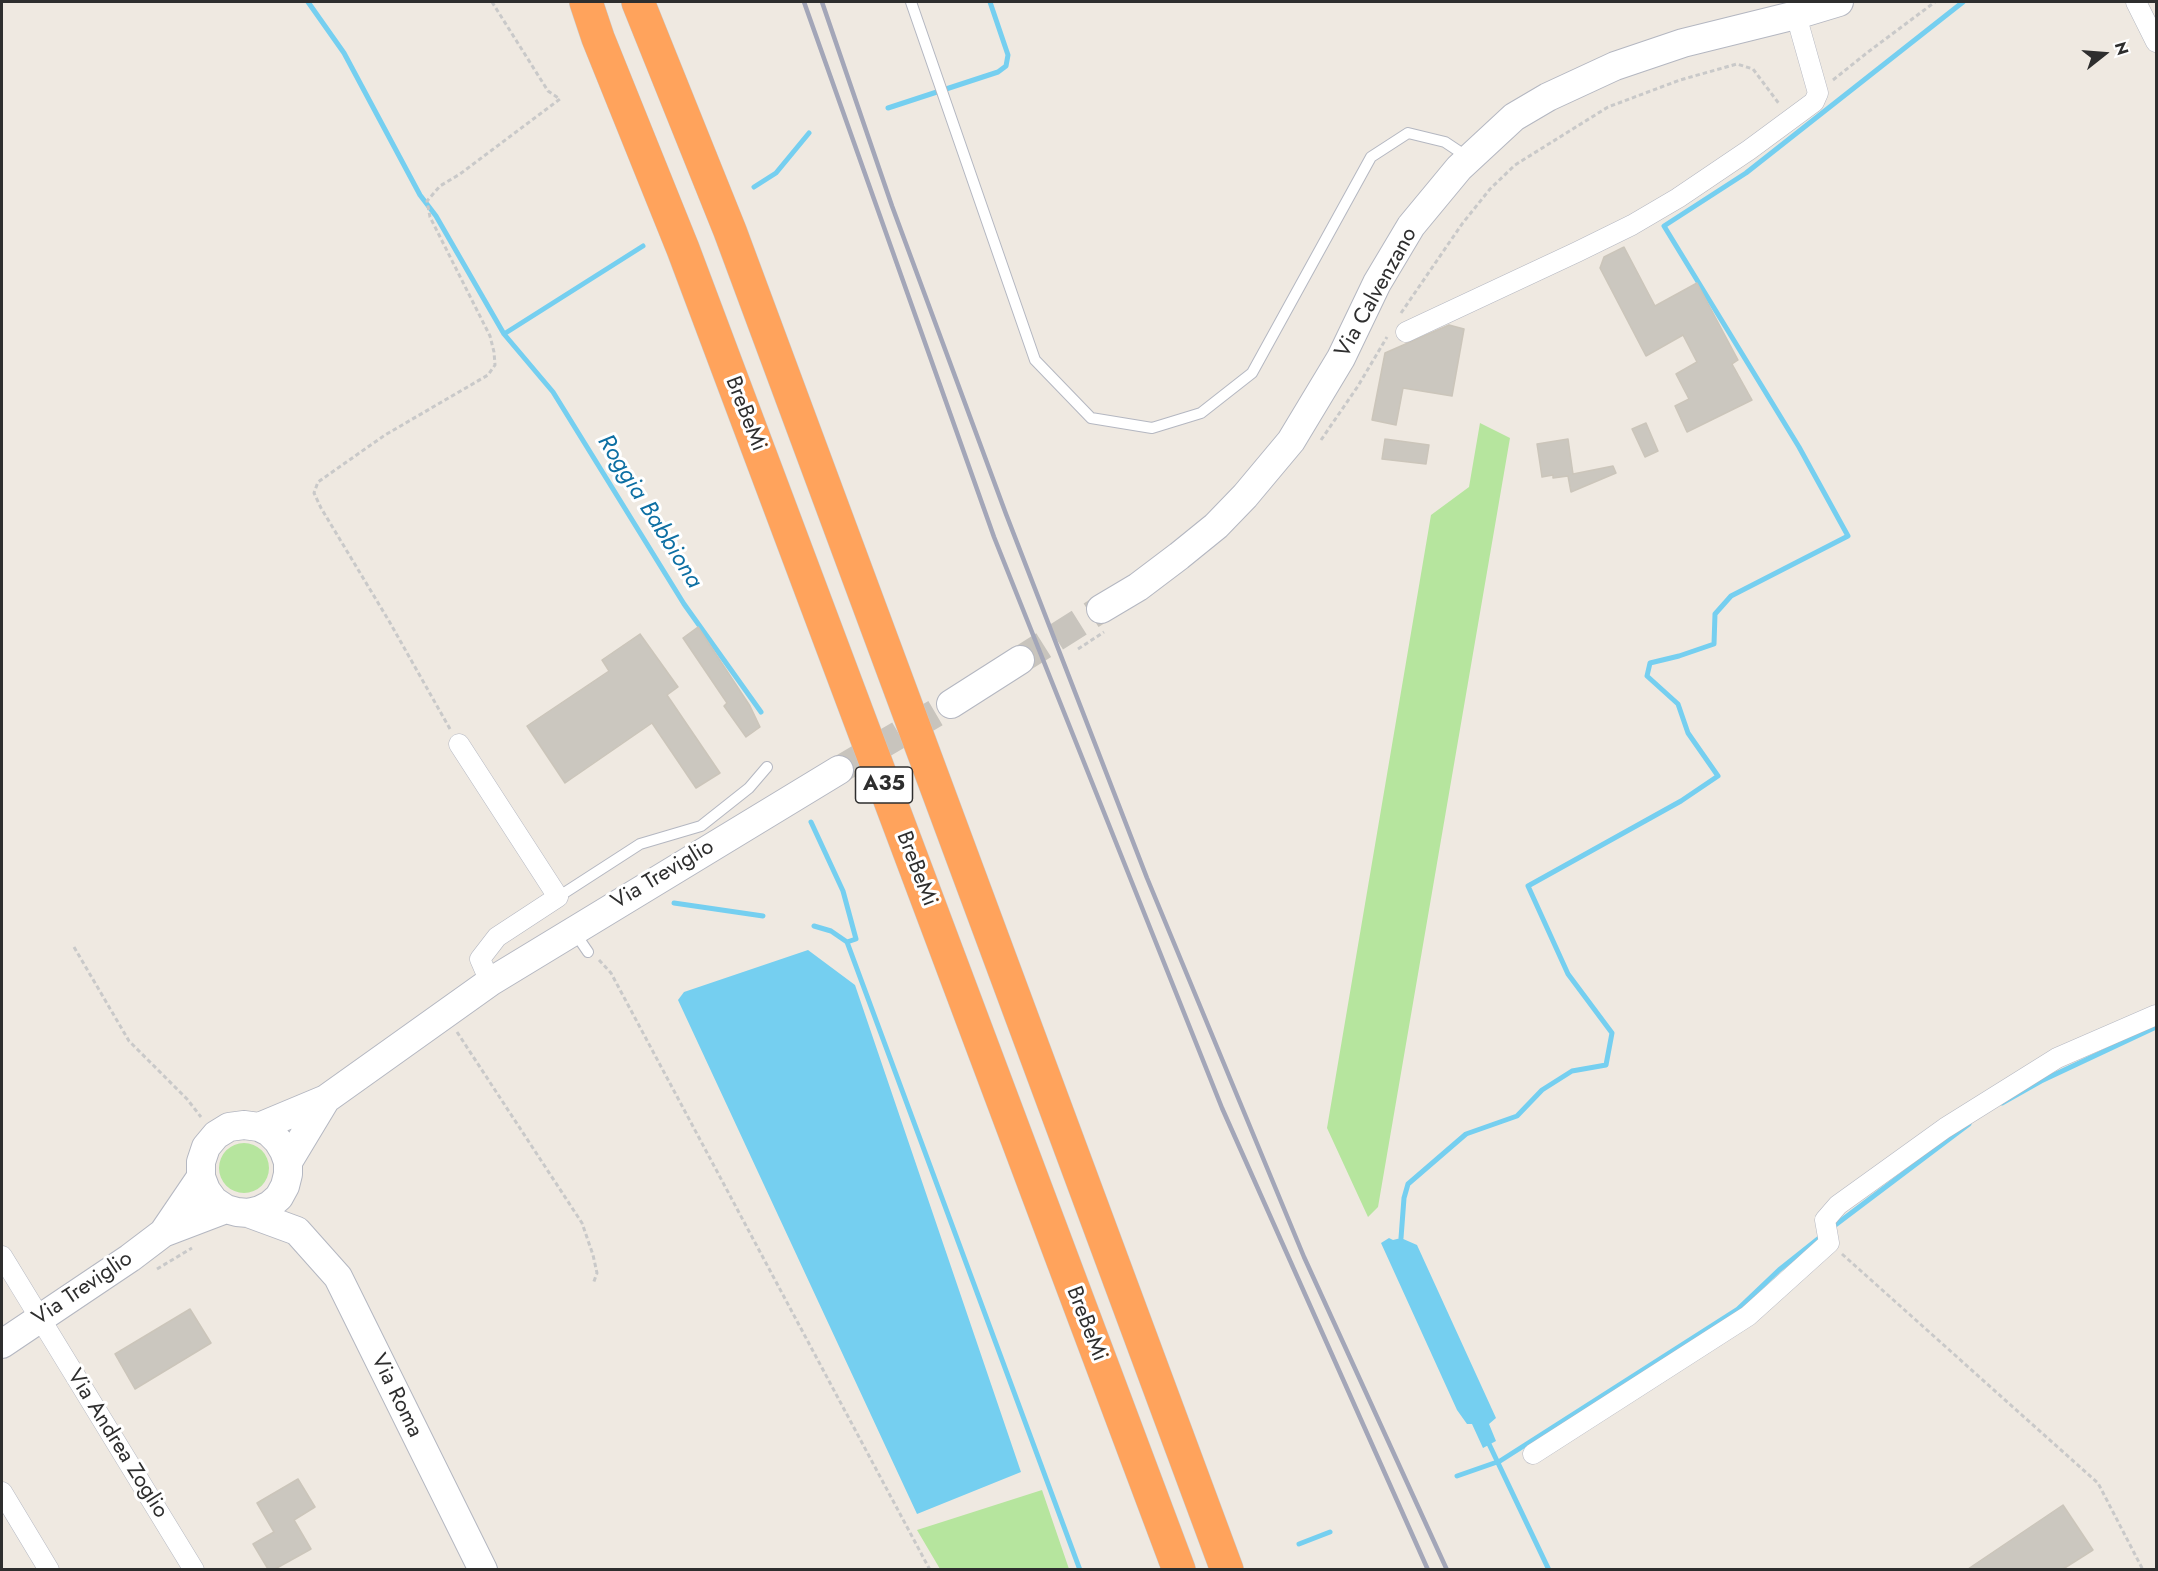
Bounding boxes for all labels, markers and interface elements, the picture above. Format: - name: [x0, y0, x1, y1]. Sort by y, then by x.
- north arrow: [2074, 24, 2134, 84]
- text: N: [2109, 39, 2135, 58]
- street label: Via Calvenzano: [1330, 223, 1424, 363]
- street label: BreBeMi: [719, 373, 771, 455]
- water label: Roggia Babbiona: [590, 430, 708, 594]
- road number: A35: [856, 767, 912, 803]
- street label: BreBeMi: [890, 828, 942, 910]
- street label: Via Treviglio: [607, 834, 719, 916]
- street label: Via Treviglio: [28, 1246, 138, 1332]
- street label: BreBeMi: [1060, 1283, 1112, 1365]
- street label: Via Roma: [365, 1350, 427, 1442]
- street label: Via Andrea Zoglio: [61, 1365, 173, 1523]

